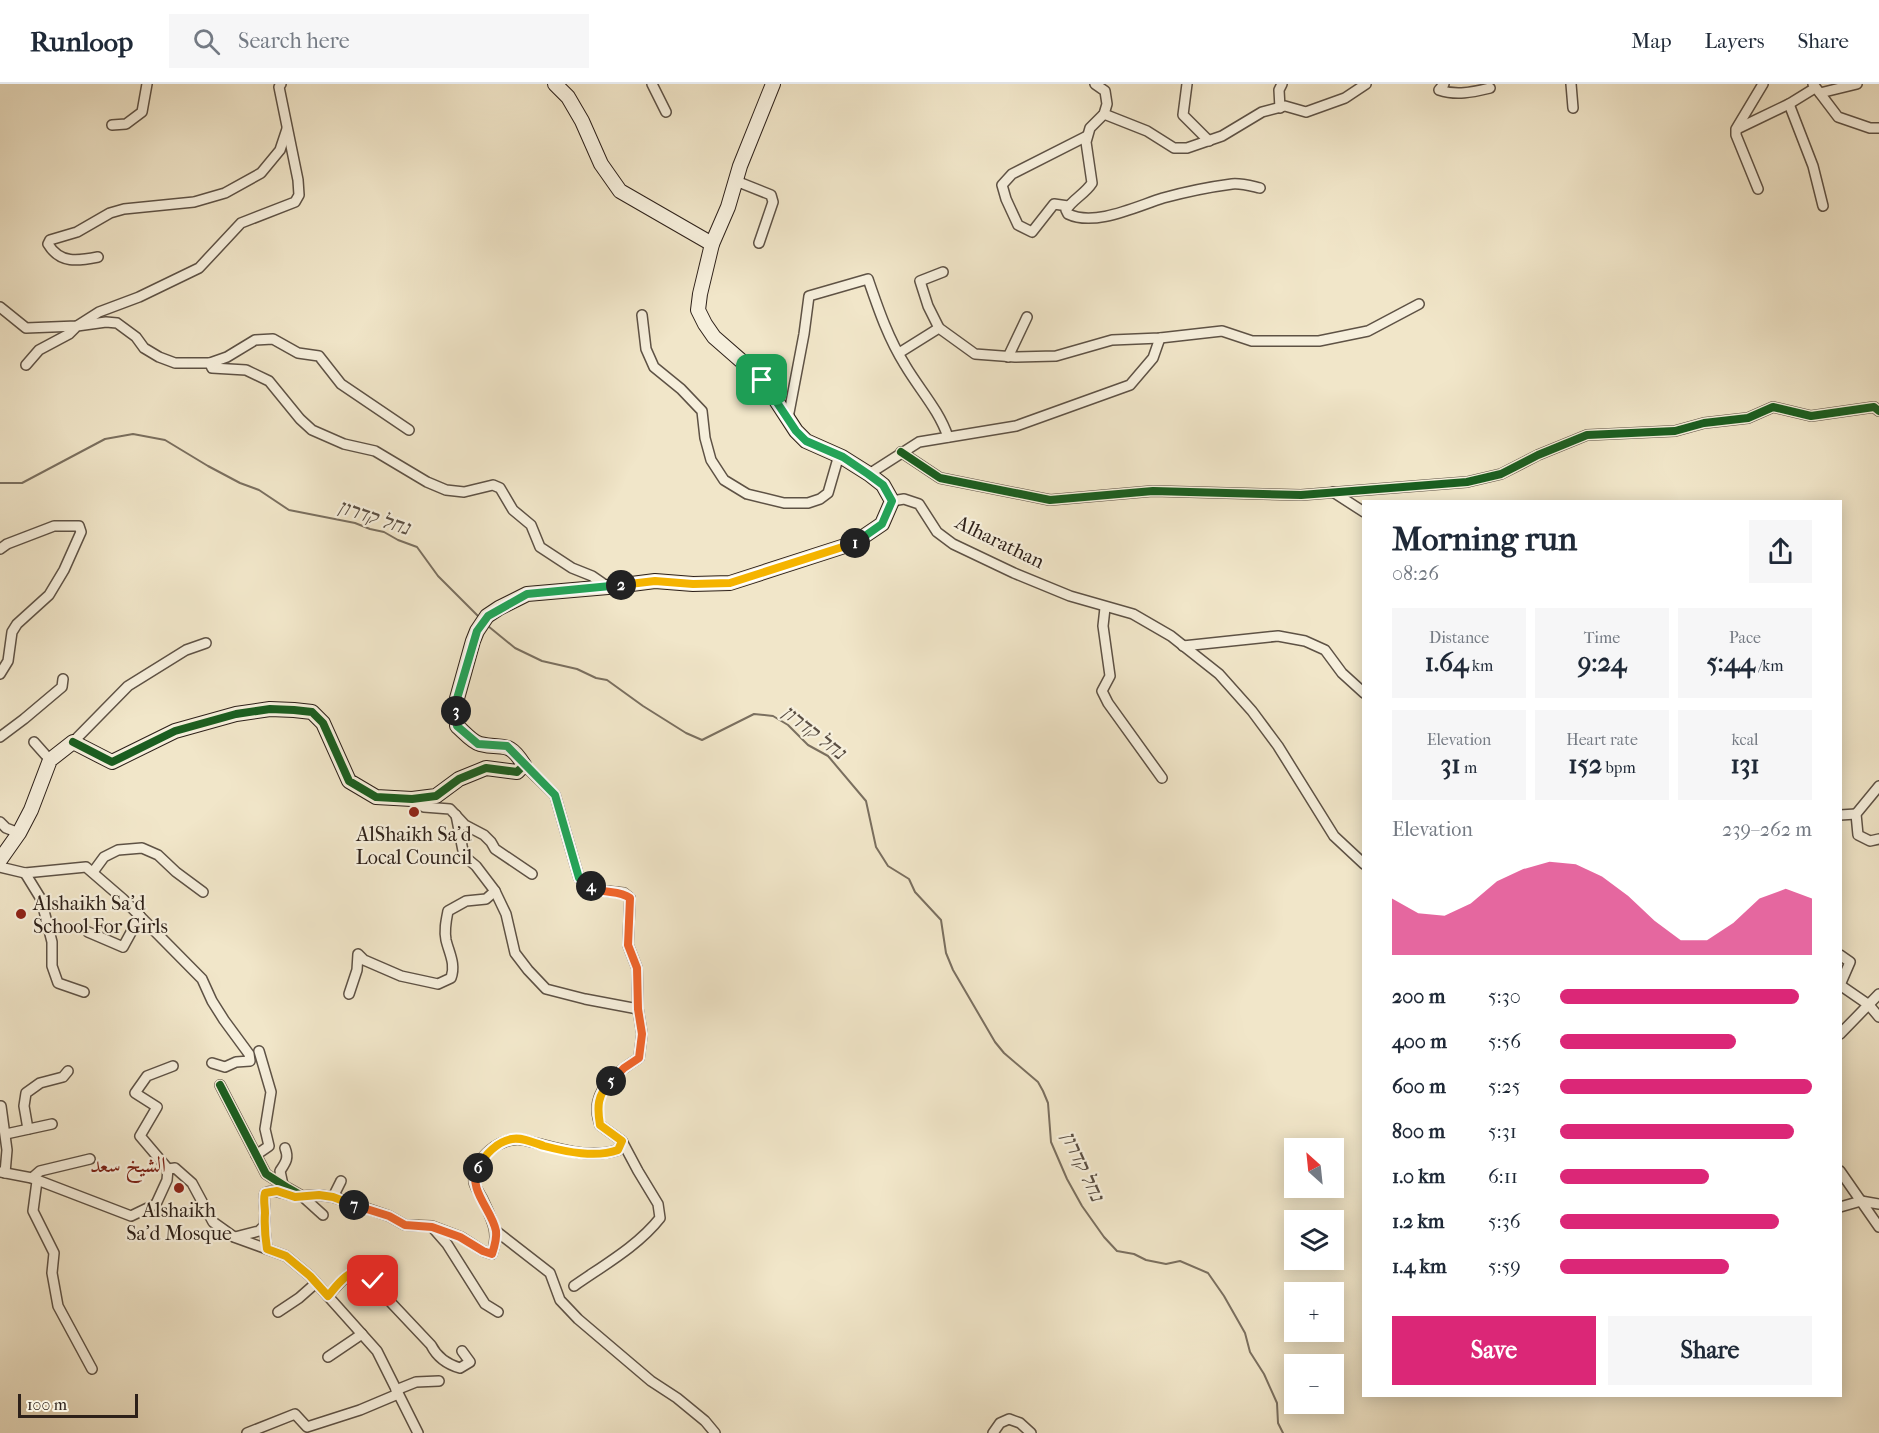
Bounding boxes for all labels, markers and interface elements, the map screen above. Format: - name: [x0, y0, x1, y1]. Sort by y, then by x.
- search box: [169, 14, 589, 68]
- text: Runloop: [30, 25, 133, 58]
- icon: search: [190, 25, 223, 58]
- text: Search here: [238, 28, 350, 54]
- text: Map: [1631, 29, 1672, 53]
- text: Layers: [1705, 29, 1764, 53]
- text: Share: [1797, 29, 1849, 53]
- pin: [736, 354, 787, 405]
- icon: arrive: [745, 363, 778, 396]
- water label: נחל קדרון: [335, 494, 415, 540]
- street label: Alharathan: [951, 510, 1049, 574]
- text: Morning run: [1392, 520, 1577, 559]
- button: share: [1749, 520, 1812, 583]
- pin: 1: [840, 528, 870, 558]
- text: 1: [852, 533, 858, 552]
- text: 08:26: [1392, 562, 1439, 585]
- pin: 2: [606, 570, 636, 600]
- text: 2: [617, 575, 625, 594]
- text: Distance: [1429, 628, 1489, 647]
- text: Time: [1584, 628, 1620, 647]
- text: Pace: [1729, 628, 1761, 647]
- text: 1.64: [1425, 647, 1468, 678]
- text: 9:24: [1578, 647, 1626, 678]
- text: 5:44: [1706, 647, 1755, 678]
- text: km: [1468, 656, 1493, 675]
- text: /km: [1755, 656, 1784, 675]
- pin: 3: [441, 696, 471, 726]
- water label: נחל קדרון: [778, 700, 852, 765]
- text: 3: [453, 701, 459, 720]
- text: Elevation: [1427, 730, 1491, 749]
- text: Heart rate: [1566, 730, 1638, 749]
- text: kcal: [1732, 730, 1758, 749]
- text: 31: [1441, 749, 1461, 780]
- text: 152: [1568, 749, 1602, 780]
- text: 131: [1730, 749, 1760, 780]
- text: m: [1461, 758, 1477, 777]
- text: bpm: [1602, 758, 1636, 777]
- marker: AlShaikh Sa'd Local Council: [407, 805, 421, 819]
- text: Elevation: [1392, 818, 1473, 841]
- text: 239–262 m: [1722, 818, 1812, 841]
- place label: AlShaikh Sa'd Local Council: [355, 823, 473, 869]
- pin: 4: [576, 871, 606, 901]
- text: 4: [586, 876, 596, 895]
- place label: Alshaikh Sa'd School For Girls: [32, 892, 168, 938]
- marker: Alshaikh Sa'd School For Girls: [14, 907, 28, 921]
- text: 200 m: [1392, 985, 1445, 1008]
- text: 5:30: [1488, 985, 1521, 1008]
- text: 400 m: [1392, 1030, 1447, 1053]
- text: 5:56: [1488, 1030, 1521, 1053]
- pin: 5: [596, 1066, 626, 1096]
- text: 5: [608, 1071, 614, 1090]
- text: 600 m: [1392, 1075, 1446, 1098]
- text: 5:25: [1488, 1075, 1520, 1098]
- text: 800 m: [1392, 1120, 1445, 1143]
- text: 5:31: [1488, 1120, 1517, 1143]
- water label: נחל קדרון: [1057, 1128, 1110, 1206]
- north arrow: [1284, 1138, 1344, 1198]
- map controls: [1284, 1138, 1344, 1414]
- district label: الشيخ سعد: [90, 1152, 166, 1184]
- pin: 6: [463, 1153, 493, 1183]
- text: 6: [474, 1158, 482, 1177]
- text: 1.0 km: [1392, 1165, 1445, 1188]
- text: 6:11: [1488, 1165, 1518, 1188]
- marker: Alshaikh Sa'd Mosque: [172, 1181, 186, 1195]
- pin: 7: [339, 1190, 369, 1220]
- text: 7: [350, 1195, 358, 1214]
- place label: Alshaikh Sa'd Mosque: [126, 1199, 232, 1245]
- button: layers: [1284, 1210, 1344, 1270]
- text: 1.2 km: [1392, 1210, 1445, 1233]
- text: 5:36: [1488, 1210, 1521, 1233]
- pin: [347, 1255, 398, 1306]
- text: 1.4 km: [1392, 1255, 1447, 1278]
- text: 5:59: [1488, 1255, 1521, 1278]
- icon: check: [356, 1264, 389, 1297]
- button: +: [1284, 1282, 1344, 1342]
- button: Save: [1392, 1316, 1596, 1385]
- button: Share: [1608, 1316, 1812, 1385]
- button: −: [1284, 1354, 1344, 1414]
- scale bar: [18, 1391, 138, 1418]
- text: 100 m: [27, 1395, 67, 1414]

